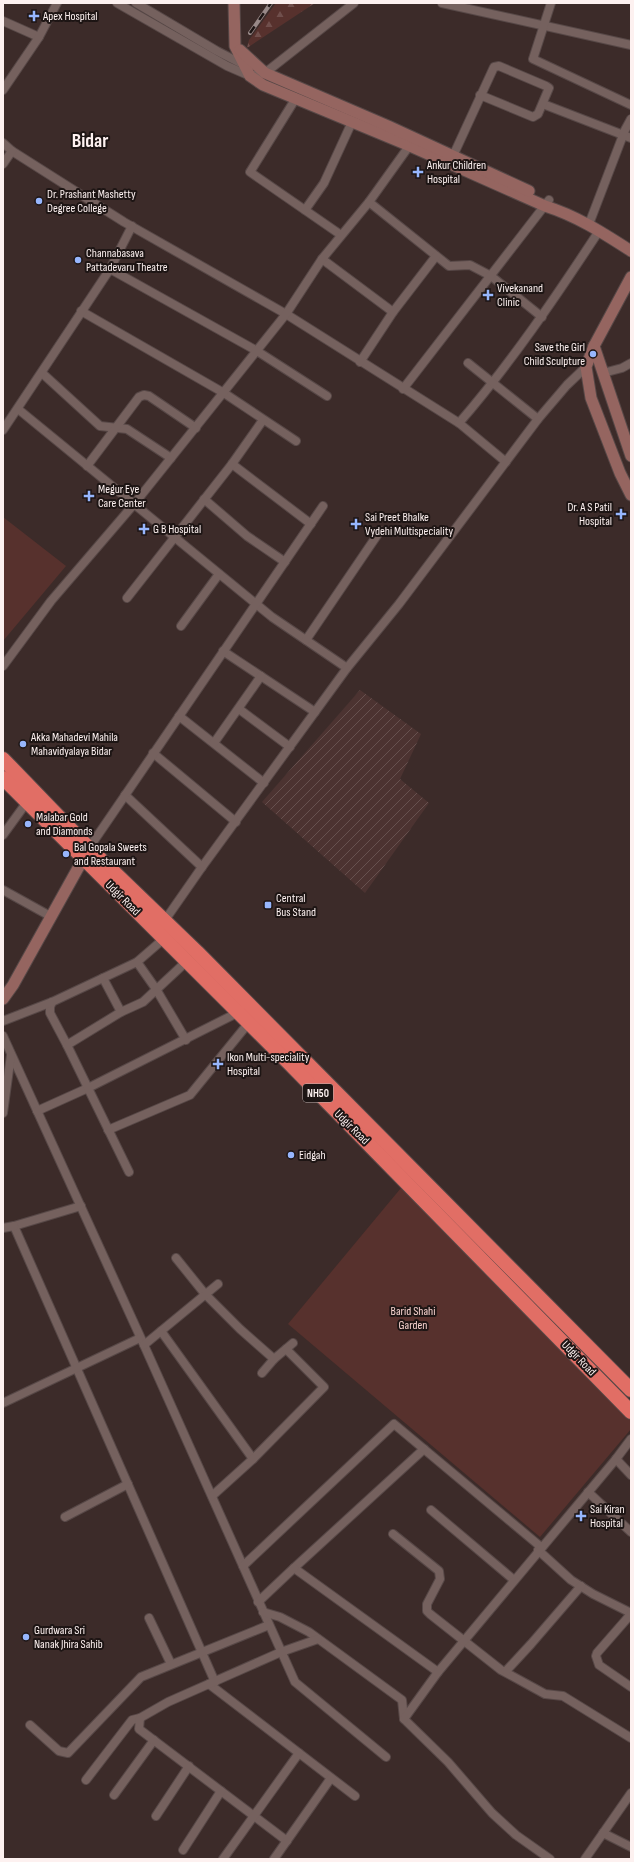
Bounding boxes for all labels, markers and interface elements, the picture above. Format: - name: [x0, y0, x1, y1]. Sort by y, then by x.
- place label: Apex Hospital: [42, 9, 98, 24]
- marker: Apex Hospital: [28, 10, 40, 22]
- district label: Bidar: [72, 129, 108, 153]
- place label: Ankur Children Hospital: [426, 158, 486, 187]
- marker: Ankur Children Hospital: [412, 166, 424, 178]
- place label: Dr. Prashant Mashetty Degree College: [47, 187, 136, 216]
- marker: Dr. Prashant Mashetty Degree College: [34, 196, 44, 206]
- place label: Channabasava Pattadevaru Theatre: [86, 246, 168, 275]
- marker: Channabasava Pattadevaru Theatre: [73, 255, 83, 265]
- place label: Vivekanand Clinic: [497, 281, 543, 310]
- marker: Vivekanand Clinic: [482, 289, 494, 301]
- place label: Save the Girl Child Sculpture: [524, 340, 585, 369]
- marker: Save the Girl Child Sculpture: [588, 349, 598, 359]
- place label: Megur Eye Care Center: [98, 482, 146, 511]
- marker: Megur Eye Care Center: [83, 490, 95, 502]
- place label: Dr. A S Patil Hospital: [567, 500, 612, 529]
- marker: Dr. A S Patil Hospital: [615, 508, 627, 520]
- place label: Sai Preet Bhalke Vydehi Multispeciality: [365, 510, 453, 539]
- marker: Sai Preet Bhalke Vydehi Multispeciality: [350, 518, 362, 530]
- place label: G B Hospital: [153, 522, 201, 537]
- marker: G B Hospital: [138, 523, 150, 535]
- place label: Akka Mahadevi Mahila Mahavidyalaya Bidar: [30, 730, 118, 759]
- marker: Akka Mahadevi Mahila Mahavidyalaya Bidar: [18, 739, 28, 749]
- place label: Malabar Gold and Diamonds: [36, 810, 93, 839]
- marker: Malabar Gold and Diamonds: [23, 819, 33, 829]
- place label: Bal Gopala Sweets and Restaurant: [74, 840, 147, 869]
- marker: Bal Gopala Sweets and Restaurant: [61, 849, 71, 859]
- street label: Udgir Road: [102, 878, 143, 919]
- place label: Central Bus Stand: [276, 891, 316, 920]
- marker: Central Bus Stand: [263, 900, 273, 910]
- place label: Ikon Multi-speciality Hospital: [227, 1050, 310, 1079]
- marker: Ikon Multi-speciality Hospital: [212, 1058, 224, 1070]
- road number: NH50: [303, 1084, 333, 1102]
- street label: Udgir Road: [331, 1107, 372, 1148]
- place label: Eidgah: [299, 1148, 326, 1163]
- marker: Eidgah: [286, 1150, 296, 1160]
- park label: Barid Shahi Garden: [391, 1304, 435, 1333]
- street label: Udgir Road: [558, 1338, 599, 1379]
- place label: Sai Kiran Hospital: [590, 1502, 625, 1531]
- marker: Sai Kiran Hospital: [575, 1510, 587, 1522]
- place label: Gurdwara Sri Nanak Jhira Sahib: [34, 1623, 103, 1652]
- marker: Gurdwara Sri Nanak Jhira Sahib: [21, 1632, 31, 1642]

